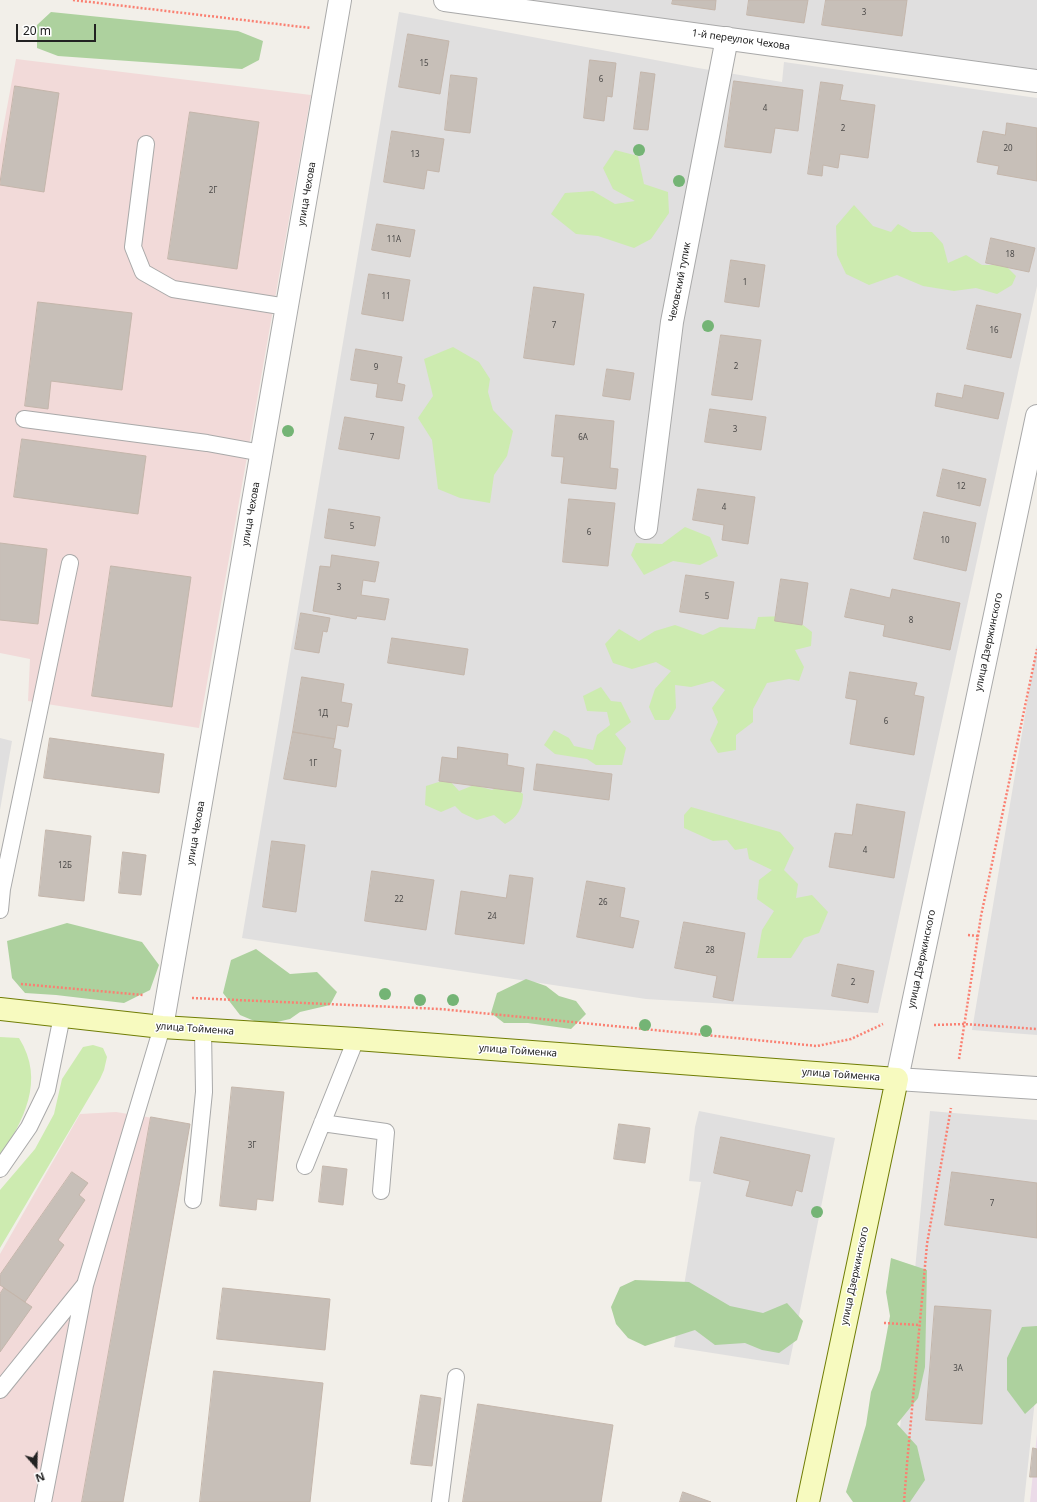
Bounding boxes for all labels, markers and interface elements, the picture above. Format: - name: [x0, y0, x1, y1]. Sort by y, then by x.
- house number: 3: [862, 8, 866, 18]
- scale bar: [18, 16, 98, 42]
- text: 20 m: [23, 22, 51, 39]
- street label: 1-й переулок Чехова: [691, 27, 791, 53]
- house number: 15: [419, 59, 429, 69]
- house number: 6: [599, 75, 603, 85]
- house number: 4: [763, 104, 767, 114]
- house number: 2: [841, 124, 845, 134]
- house number: 20: [1003, 144, 1013, 154]
- house number: 13: [410, 150, 420, 160]
- street label: улица Чехова: [295, 161, 319, 227]
- house number: 2Г: [209, 186, 217, 196]
- house number: 11А: [387, 235, 401, 245]
- street label: Чеховский тупик: [666, 241, 694, 323]
- house number: 18: [1005, 250, 1015, 260]
- house number: 1: [743, 278, 747, 288]
- house number: 11: [381, 292, 391, 302]
- house number: 7: [552, 321, 556, 331]
- house number: 16: [989, 326, 999, 336]
- house number: 2: [734, 362, 738, 372]
- house number: 9: [374, 363, 378, 373]
- house number: 3: [733, 425, 737, 435]
- house number: 7: [370, 433, 374, 443]
- house number: 6А: [578, 433, 588, 443]
- street label: улица Чехова: [239, 481, 263, 547]
- house number: 12: [956, 482, 966, 492]
- house number: 4: [722, 503, 726, 513]
- house number: 5: [350, 522, 354, 532]
- house number: 6: [587, 528, 591, 538]
- house number: 10: [940, 536, 950, 546]
- house number: 3: [337, 583, 341, 593]
- house number: 5: [705, 592, 709, 602]
- street label: улица Дзержинского: [973, 592, 1005, 692]
- house number: 8: [909, 616, 913, 626]
- house number: 1Д: [318, 709, 328, 719]
- house number: 6: [884, 717, 888, 727]
- house number: 1Г: [309, 759, 317, 769]
- street label: улица Чехова: [184, 800, 208, 866]
- house number: 4: [863, 846, 867, 856]
- house number: 12Б: [58, 861, 72, 871]
- house number: 22: [394, 895, 404, 905]
- house number: 26: [598, 898, 608, 908]
- street label: улица Дзержинского: [906, 909, 938, 1009]
- house number: 24: [487, 912, 497, 922]
- house number: 28: [705, 946, 715, 956]
- house number: 2: [851, 978, 855, 988]
- street label: улица Тойменка: [156, 1020, 234, 1038]
- street label: улица Тойменка: [479, 1042, 557, 1060]
- street label: улица Тойменка: [802, 1066, 880, 1084]
- house number: 3Г: [248, 1141, 256, 1151]
- house number: 7: [990, 1199, 994, 1209]
- street label: улица Дзержинского: [839, 1226, 871, 1326]
- house number: 3А: [953, 1364, 963, 1374]
- north arrow: [16, 1446, 56, 1486]
- text: N: [34, 1469, 47, 1486]

